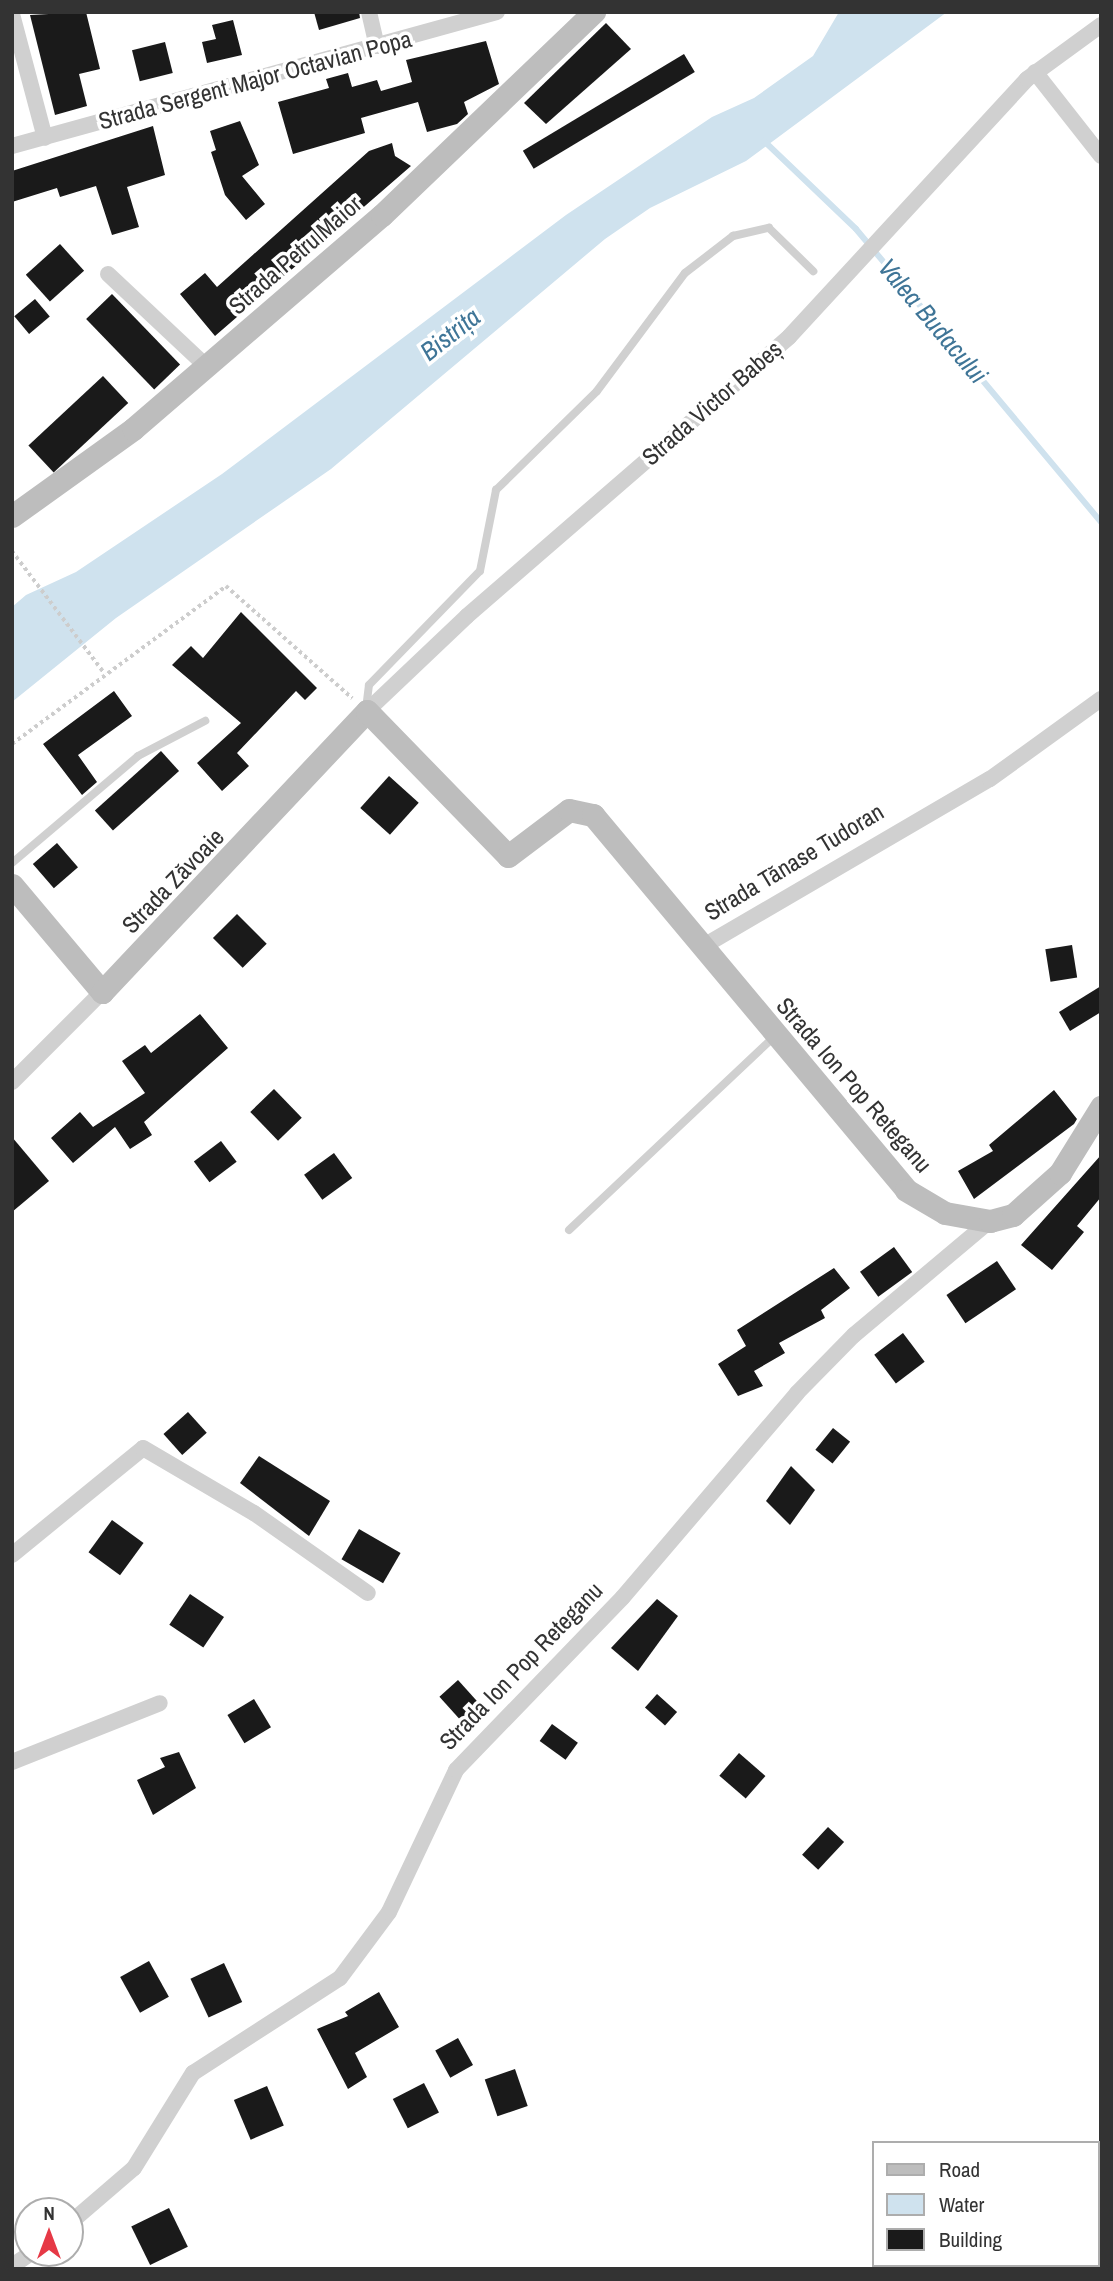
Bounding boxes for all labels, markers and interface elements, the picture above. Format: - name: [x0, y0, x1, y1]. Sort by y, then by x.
- street label: Strada Sergent Major Octavian Popa: [95, 24, 415, 136]
- street label: Strada Petru Maior: [223, 190, 367, 320]
- water label: Valea Budacului: [872, 252, 994, 390]
- water label: Bistrița: [414, 301, 486, 367]
- street label: Strada Victor Babeș: [636, 334, 788, 472]
- street label: Strada Tănase Tudoran: [699, 797, 889, 927]
- street label: Strada Zăvoaie: [116, 823, 230, 939]
- street label: Strada Ion Pop Reteganu: [770, 992, 938, 1178]
- street label: Strada Ion Pop Reteganu: [433, 1576, 609, 1756]
- legend: [872, 2141, 1099, 2267]
- text: Road: [939, 2155, 980, 2184]
- text: Water: [939, 2190, 984, 2219]
- north arrow: [14, 2197, 84, 2267]
- text: N: [43, 2200, 55, 2226]
- text: Building: [939, 2225, 1002, 2254]

